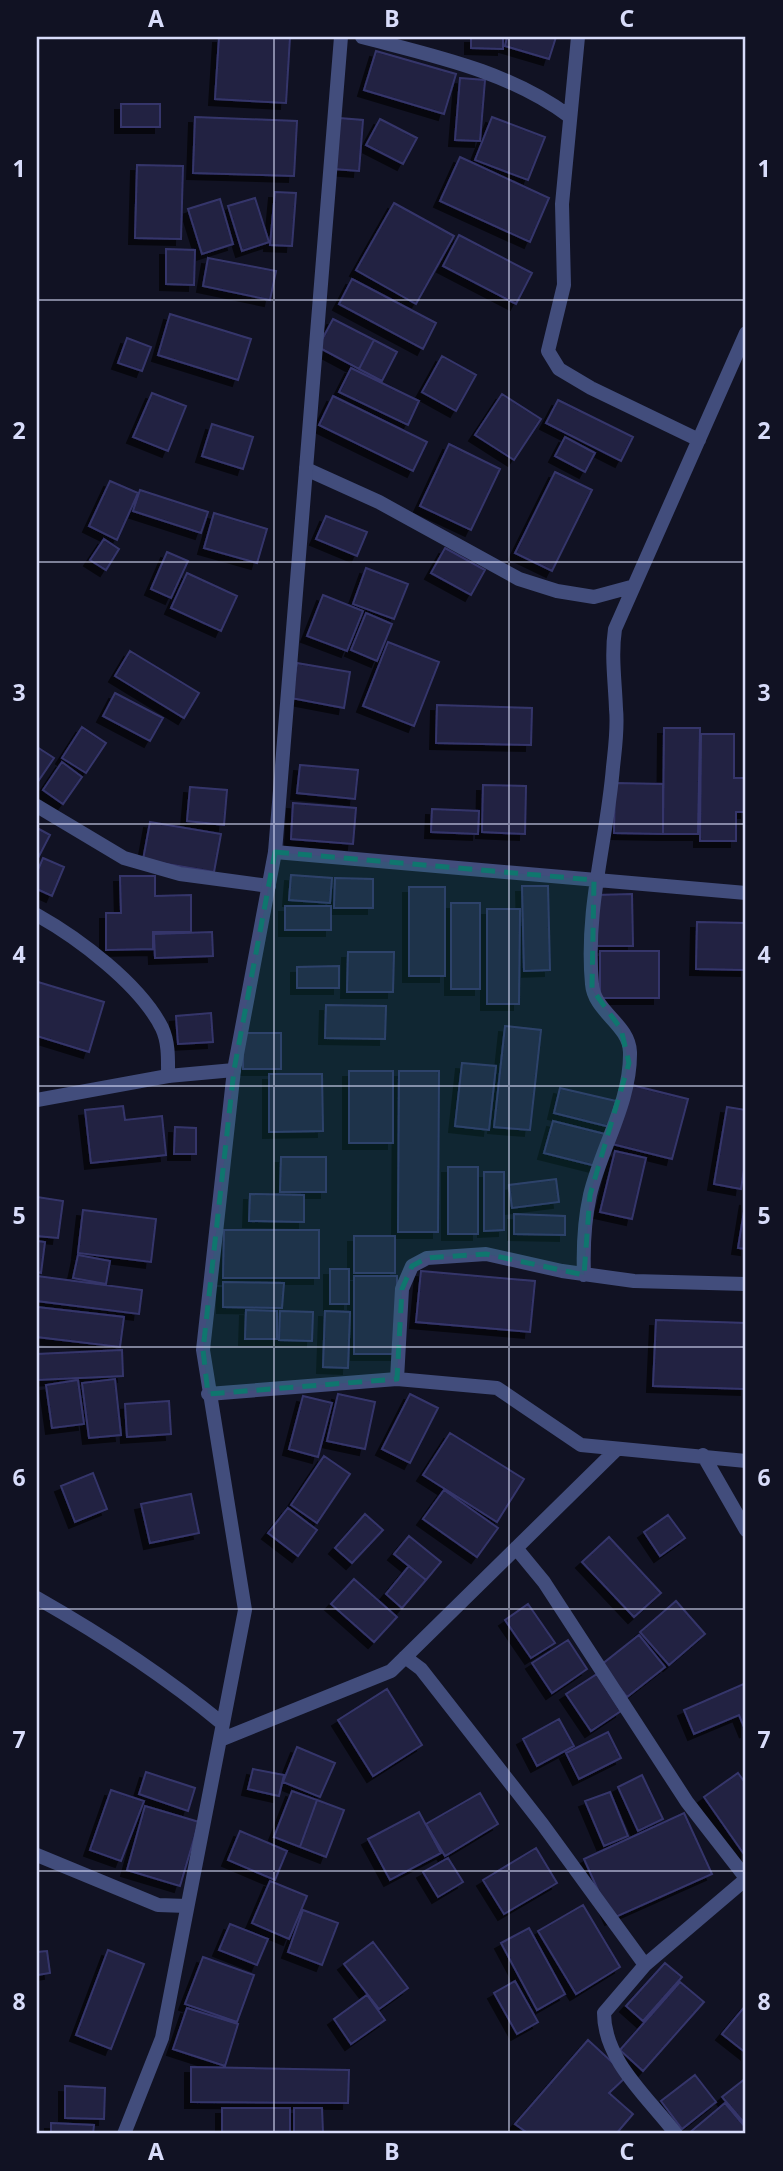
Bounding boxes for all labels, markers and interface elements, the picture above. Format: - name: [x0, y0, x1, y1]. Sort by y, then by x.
- text: A: [148, 2, 164, 34]
- text: B: [384, 2, 400, 34]
- text: C: [620, 2, 635, 34]
- text: 1: [12, 152, 26, 184]
- text: 1: [757, 152, 771, 184]
- text: 2: [12, 414, 26, 446]
- text: 2: [757, 414, 771, 446]
- text: 3: [12, 676, 26, 708]
- text: 3: [757, 676, 771, 708]
- text: 4: [12, 938, 26, 970]
- text: 4: [757, 938, 771, 970]
- text: 5: [12, 1199, 26, 1231]
- text: 5: [757, 1199, 771, 1231]
- text: 6: [12, 1461, 26, 1493]
- text: 6: [757, 1461, 771, 1493]
- text: 7: [12, 1723, 26, 1755]
- text: 7: [757, 1723, 771, 1755]
- text: 8: [12, 1985, 26, 2017]
- text: 8: [757, 1985, 771, 2017]
- text: A: [148, 2135, 164, 2167]
- text: B: [384, 2135, 400, 2167]
- text: C: [620, 2135, 635, 2167]

